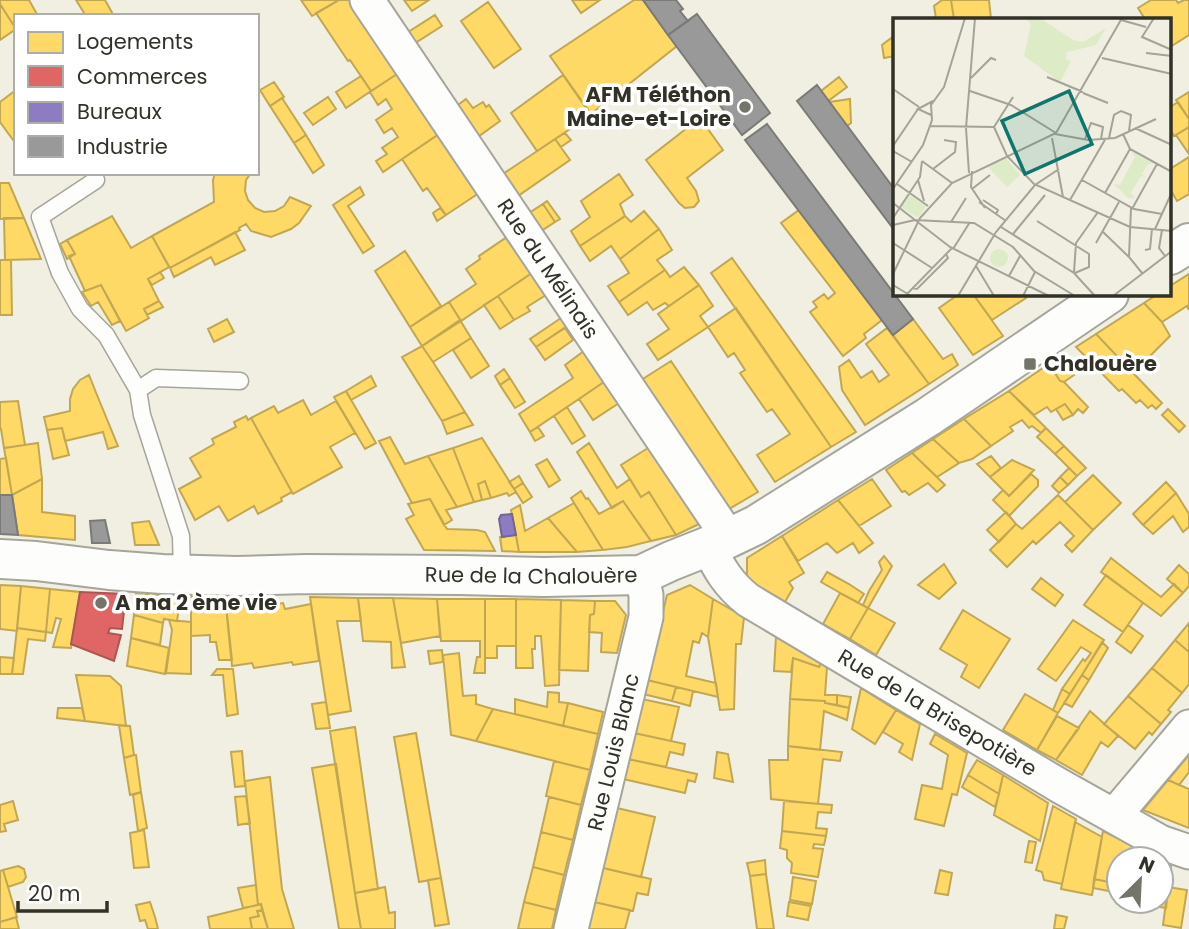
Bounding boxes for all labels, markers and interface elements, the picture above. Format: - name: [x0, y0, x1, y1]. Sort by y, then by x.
- legend: [14, 14, 259, 175]
- inset map: [893, 18, 1172, 296]
- text: Logements: [77, 27, 193, 56]
- text: Commerces: [77, 62, 208, 91]
- place label: AFM Téléthon Maine-et-Loire: [567, 80, 731, 133]
- text: Bureaux: [77, 97, 162, 126]
- marker: AFM Téléthon Maine-et-Loire: [737, 99, 753, 115]
- text: Industrie: [77, 132, 168, 161]
- street label: Rue du Mélinais: [491, 193, 606, 344]
- place label: Chalouère: [1044, 349, 1157, 378]
- marker: Chalouère: [1022, 356, 1038, 372]
- street label: Rue de la Chalouère: [425, 560, 638, 591]
- place label: A ma 2 ème vie: [115, 588, 277, 617]
- marker: A ma 2 ème vie: [93, 595, 109, 611]
- street label: Rue de la Brisepotière: [833, 642, 1043, 783]
- street label: Rue Louis Blanc: [580, 670, 646, 834]
- north arrow: [1105, 845, 1175, 915]
- text: N: [1135, 850, 1159, 880]
- scale bar: [18, 870, 107, 914]
- text: 20 m: [28, 879, 81, 908]

